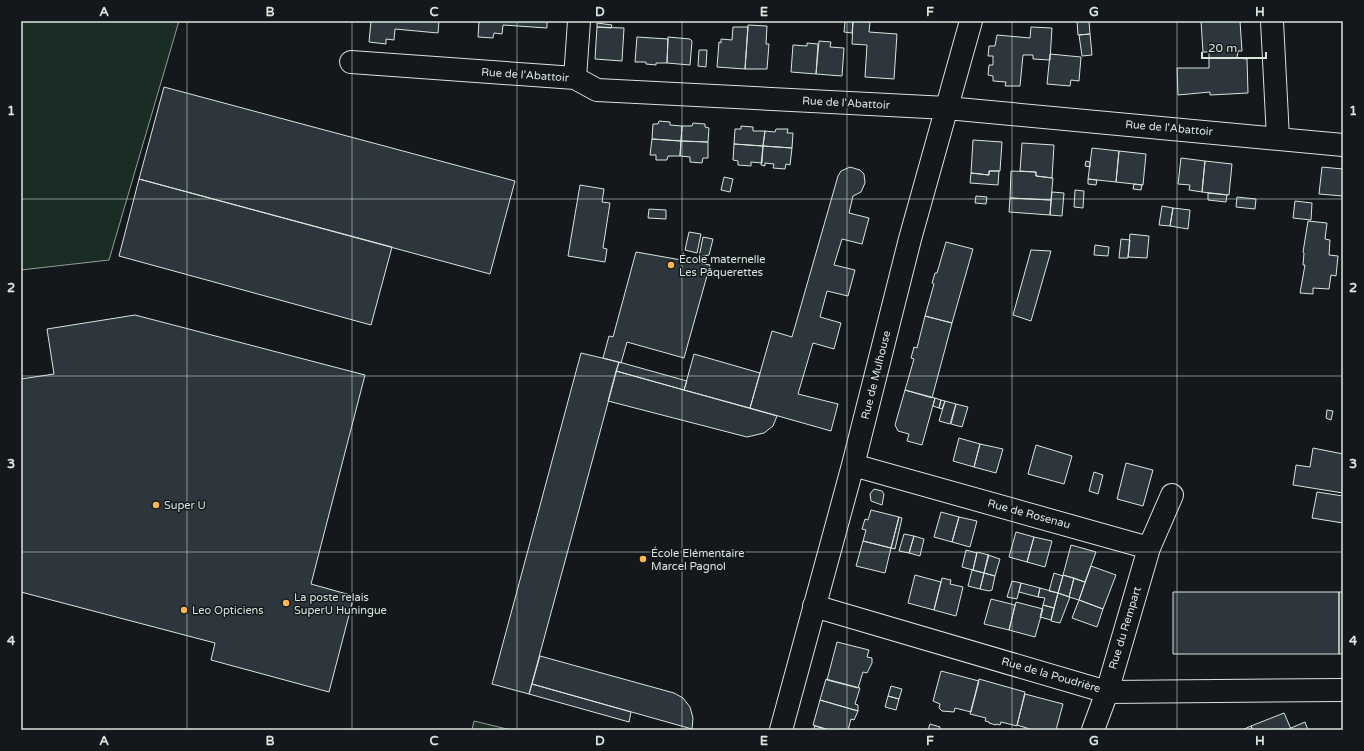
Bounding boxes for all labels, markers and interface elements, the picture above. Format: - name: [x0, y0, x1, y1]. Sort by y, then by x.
- text: A: [99, 4, 109, 20]
- text: B: [265, 4, 275, 20]
- text: C: [429, 4, 439, 20]
- text: D: [595, 4, 605, 20]
- text: E: [760, 4, 768, 20]
- text: F: [926, 4, 934, 20]
- text: G: [1089, 4, 1099, 20]
- text: H: [1255, 4, 1265, 20]
- scale bar: [1202, 34, 1266, 60]
- text: 20 m: [1208, 41, 1237, 55]
- street label: Rue de l'Abattoir: [481, 65, 570, 85]
- street label: Rue de l'Abattoir: [802, 94, 891, 112]
- text: 1: [7, 103, 15, 119]
- text: 1: [1349, 103, 1357, 119]
- street label: Rue de l'Abattoir: [1125, 118, 1214, 138]
- place label: École maternelle Les Pâquerettes: [679, 252, 766, 279]
- marker: École maternelle Les Pâquerettes: [666, 260, 676, 270]
- text: 2: [7, 280, 15, 296]
- text: 2: [1349, 280, 1357, 296]
- street label: Rue de Mulhouse: [859, 329, 893, 421]
- text: 3: [7, 456, 15, 472]
- text: 3: [1349, 456, 1357, 472]
- street label: Rue de Rosenau: [986, 497, 1072, 531]
- place label: Super U: [164, 499, 206, 512]
- marker: Super U: [151, 500, 161, 510]
- place label: École Elémentaire Marcel Pagnol: [651, 546, 744, 573]
- marker: École Elémentaire Marcel Pagnol: [638, 554, 648, 564]
- street label: Rue du Rempart: [1106, 585, 1144, 671]
- place label: La poste relais SuperU Huningue: [294, 591, 387, 617]
- marker: La poste relais SuperU Huningue: [281, 598, 291, 608]
- place label: Leo Opticiens: [192, 604, 264, 617]
- marker: Leo Opticiens: [179, 605, 189, 615]
- text: 4: [7, 633, 16, 649]
- text: 4: [1349, 633, 1358, 649]
- street label: Rue de la Poudrière: [1000, 655, 1102, 695]
- text: A: [99, 733, 109, 749]
- text: B: [265, 733, 275, 749]
- text: C: [429, 733, 439, 749]
- text: D: [595, 733, 605, 749]
- text: E: [760, 733, 768, 749]
- text: F: [926, 733, 934, 749]
- text: G: [1089, 733, 1099, 749]
- text: H: [1255, 733, 1265, 749]

